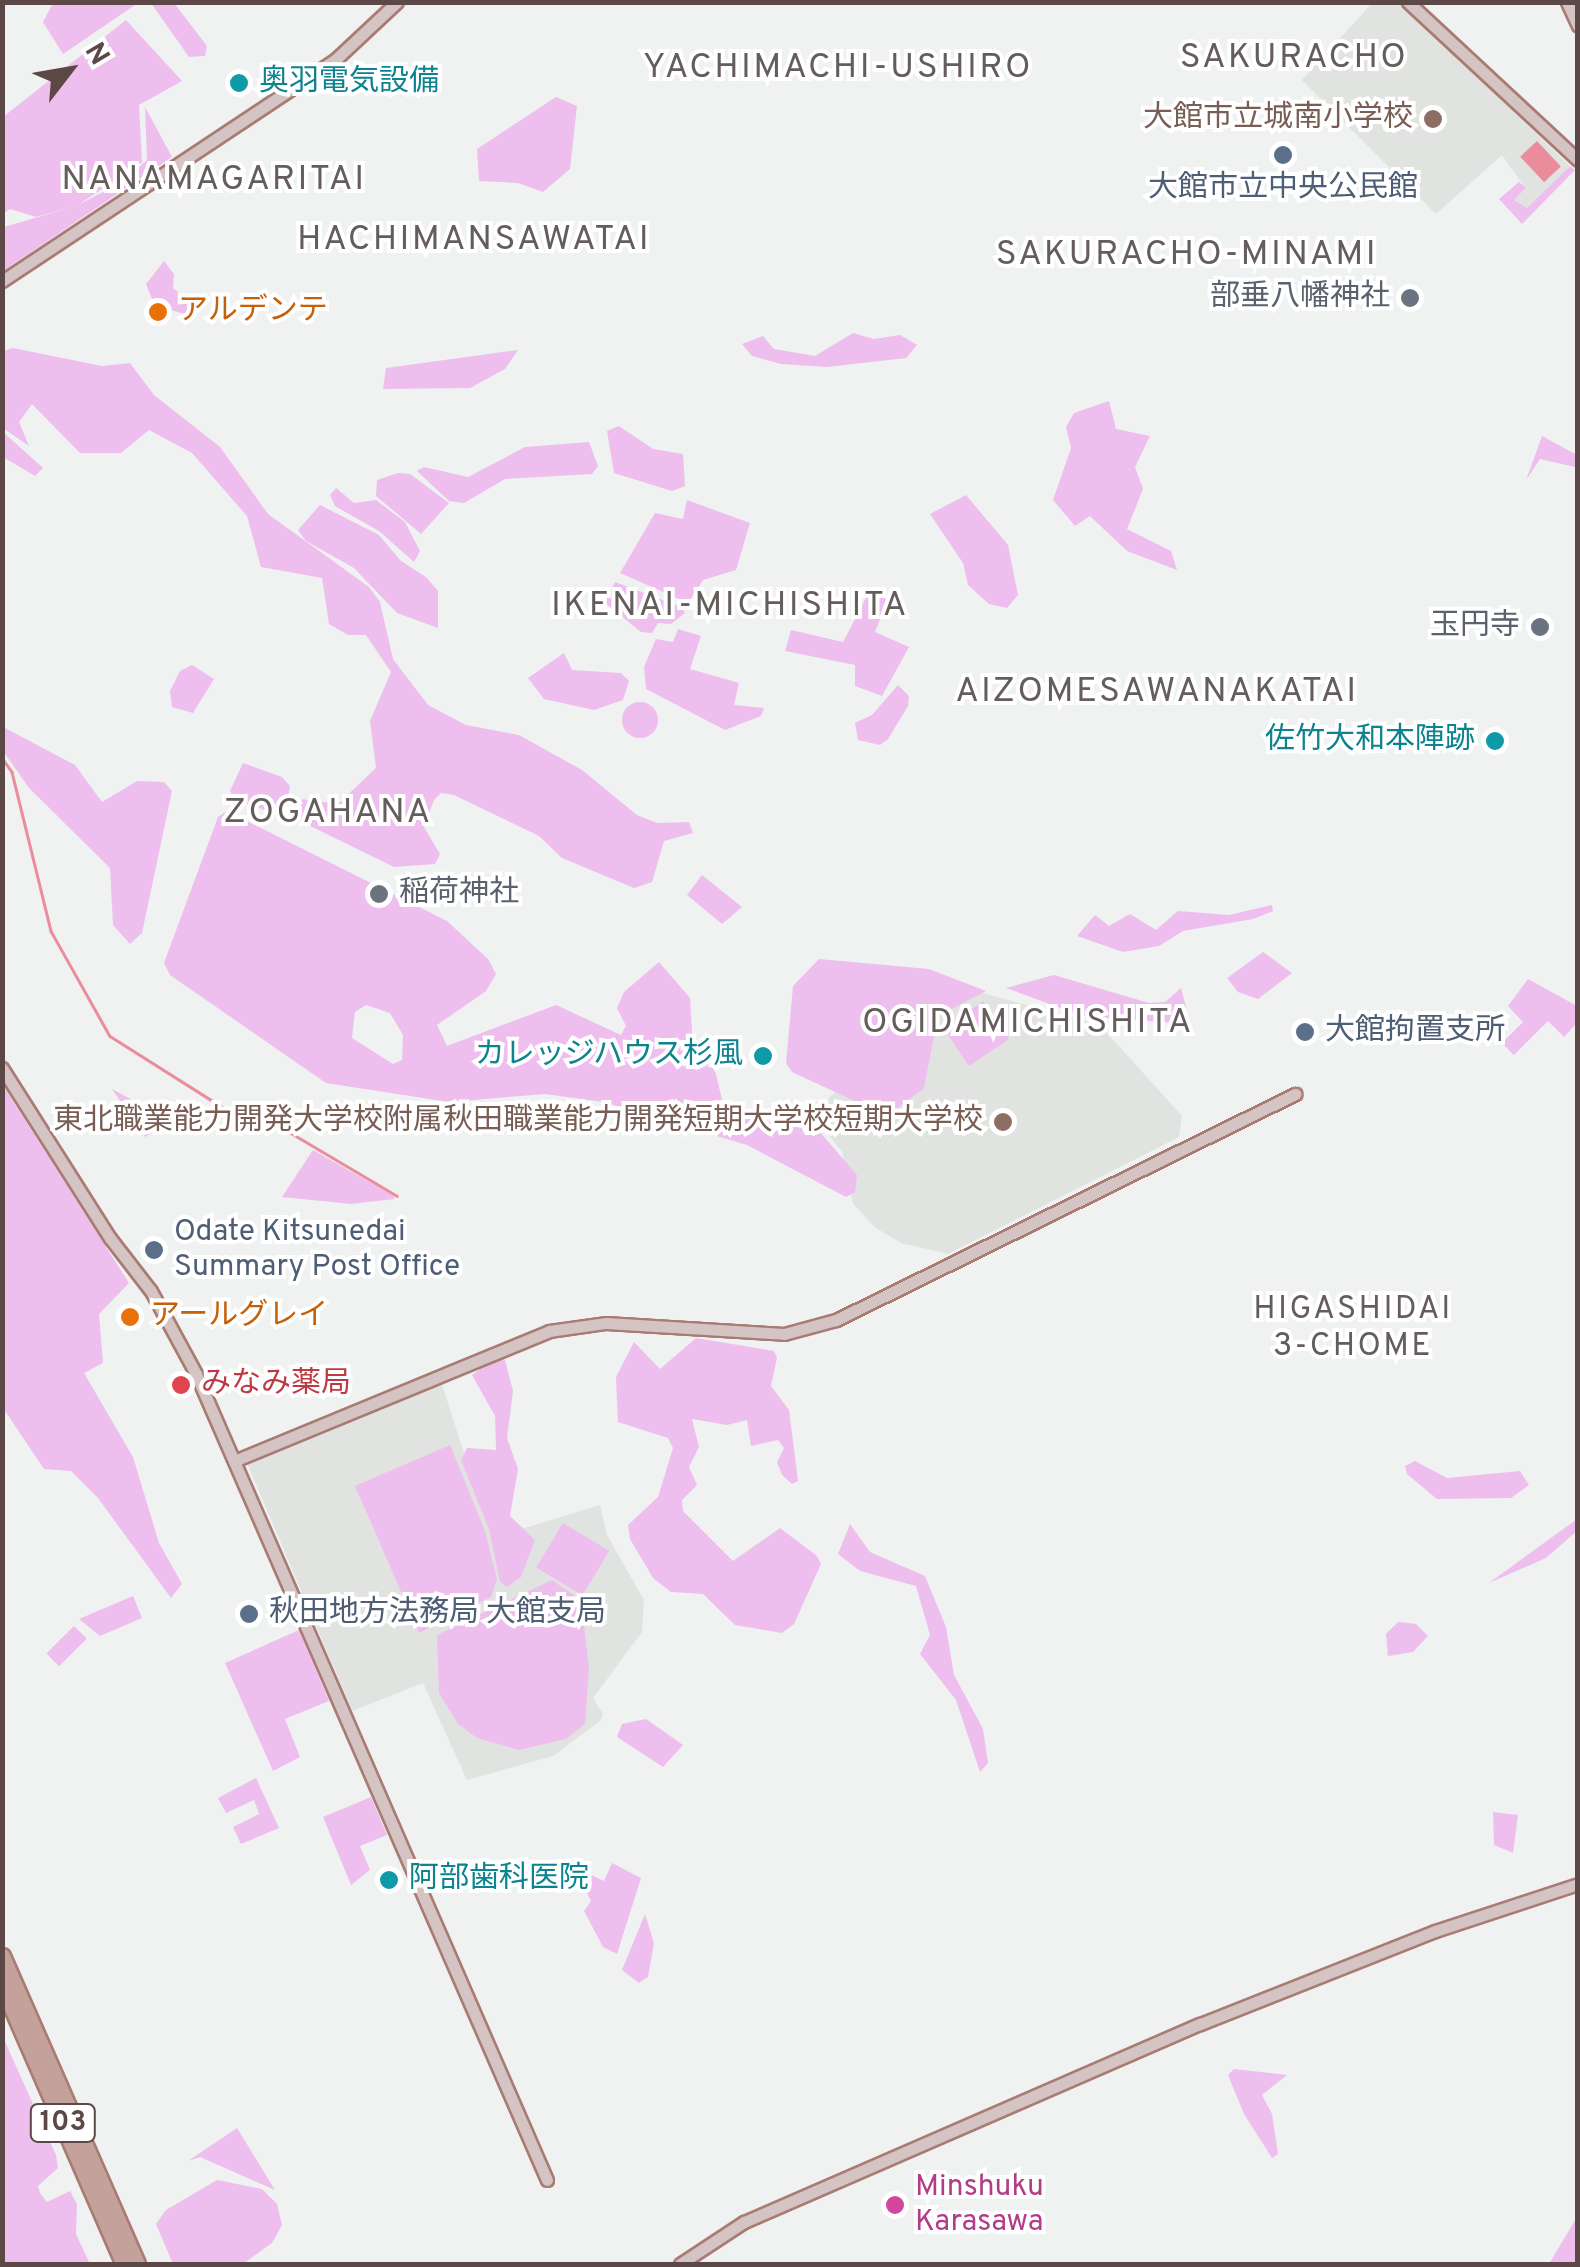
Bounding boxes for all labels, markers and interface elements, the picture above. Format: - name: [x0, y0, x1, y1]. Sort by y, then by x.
- north arrow: [20, 20, 120, 120]
- text: N: [75, 37, 116, 72]
- district label: SAKURACHO: [1180, 37, 1408, 79]
- district label: YACHIMACHI-USHIRO: [643, 47, 1033, 89]
- place label: 奥羽電気設備: [259, 65, 439, 101]
- marker: 奥羽電気設備: [228, 72, 250, 94]
- place label: 大館市立城南小学校: [1143, 101, 1413, 137]
- marker: 大館市立城南小学校: [1422, 108, 1444, 130]
- marker: 大館市立中央公民館: [1272, 144, 1294, 166]
- district label: NANAMAGARITAI: [61, 159, 367, 201]
- place label: 大館市立中央公民館: [1148, 171, 1418, 207]
- district label: HACHIMANSAWATAI: [297, 219, 651, 261]
- district label: SAKURACHO-MINAMI: [996, 234, 1378, 276]
- place label: 部垂八幡神社: [1210, 280, 1390, 316]
- marker: 部垂八幡神社: [1399, 287, 1421, 309]
- place label: アルデンテ: [178, 294, 328, 330]
- marker: アルデンテ: [147, 301, 169, 323]
- district label: IKENAI-MICHISHITA: [551, 585, 909, 627]
- place label: 玉円寺: [1430, 609, 1520, 645]
- marker: 玉円寺: [1529, 616, 1551, 638]
- district label: AIZOMESAWANAKATAI: [955, 671, 1359, 713]
- place label: 佐竹大和本陣跡: [1265, 723, 1475, 759]
- marker: 佐竹大和本陣跡: [1484, 730, 1506, 752]
- district label: ZOGAHANA: [223, 792, 433, 834]
- place label: 稲荷神社: [399, 876, 519, 912]
- marker: 稲荷神社: [368, 883, 390, 905]
- district label: OGIDAMICHISHITA: [862, 1002, 1194, 1044]
- place label: 大館拘置支所: [1325, 1014, 1505, 1050]
- marker: 大館拘置支所: [1294, 1021, 1316, 1043]
- place label: カレッジハウス杉風: [473, 1038, 743, 1074]
- marker: カレッジハウス杉風: [752, 1045, 774, 1067]
- place label: 東北職業能力開発大学校附属秋田職業能力開発短期大学校短期大学校: [53, 1104, 983, 1140]
- marker: 東北職業能力開発大学校附属秋田職業能力開発短期大学校短期大学校: [992, 1111, 1014, 1133]
- place label: Odate Kitsunedai Summary Post Office: [174, 1215, 460, 1286]
- marker: Odate Kitsunedai Summary Post Office: [143, 1239, 165, 1261]
- district label: HIGASHIDAI 3-CHOME: [1253, 1292, 1453, 1367]
- place label: アールグレイ: [150, 1299, 328, 1335]
- marker: アールグレイ: [119, 1306, 141, 1328]
- place label: みなみ薬局: [201, 1367, 351, 1403]
- marker: みなみ薬局: [170, 1374, 192, 1396]
- place label: 秋田地方法務局 大館支局: [269, 1596, 606, 1632]
- marker: 秋田地方法務局 大館支局: [238, 1603, 260, 1625]
- place label: 阿部歯科医院: [409, 1862, 589, 1898]
- marker: 阿部歯科医院: [378, 1869, 400, 1891]
- road number: 103: [28, 2100, 98, 2146]
- place label: Minshuku Karasawa: [915, 2170, 1044, 2240]
- marker: Minshuku Karasawa: [884, 2194, 906, 2216]

